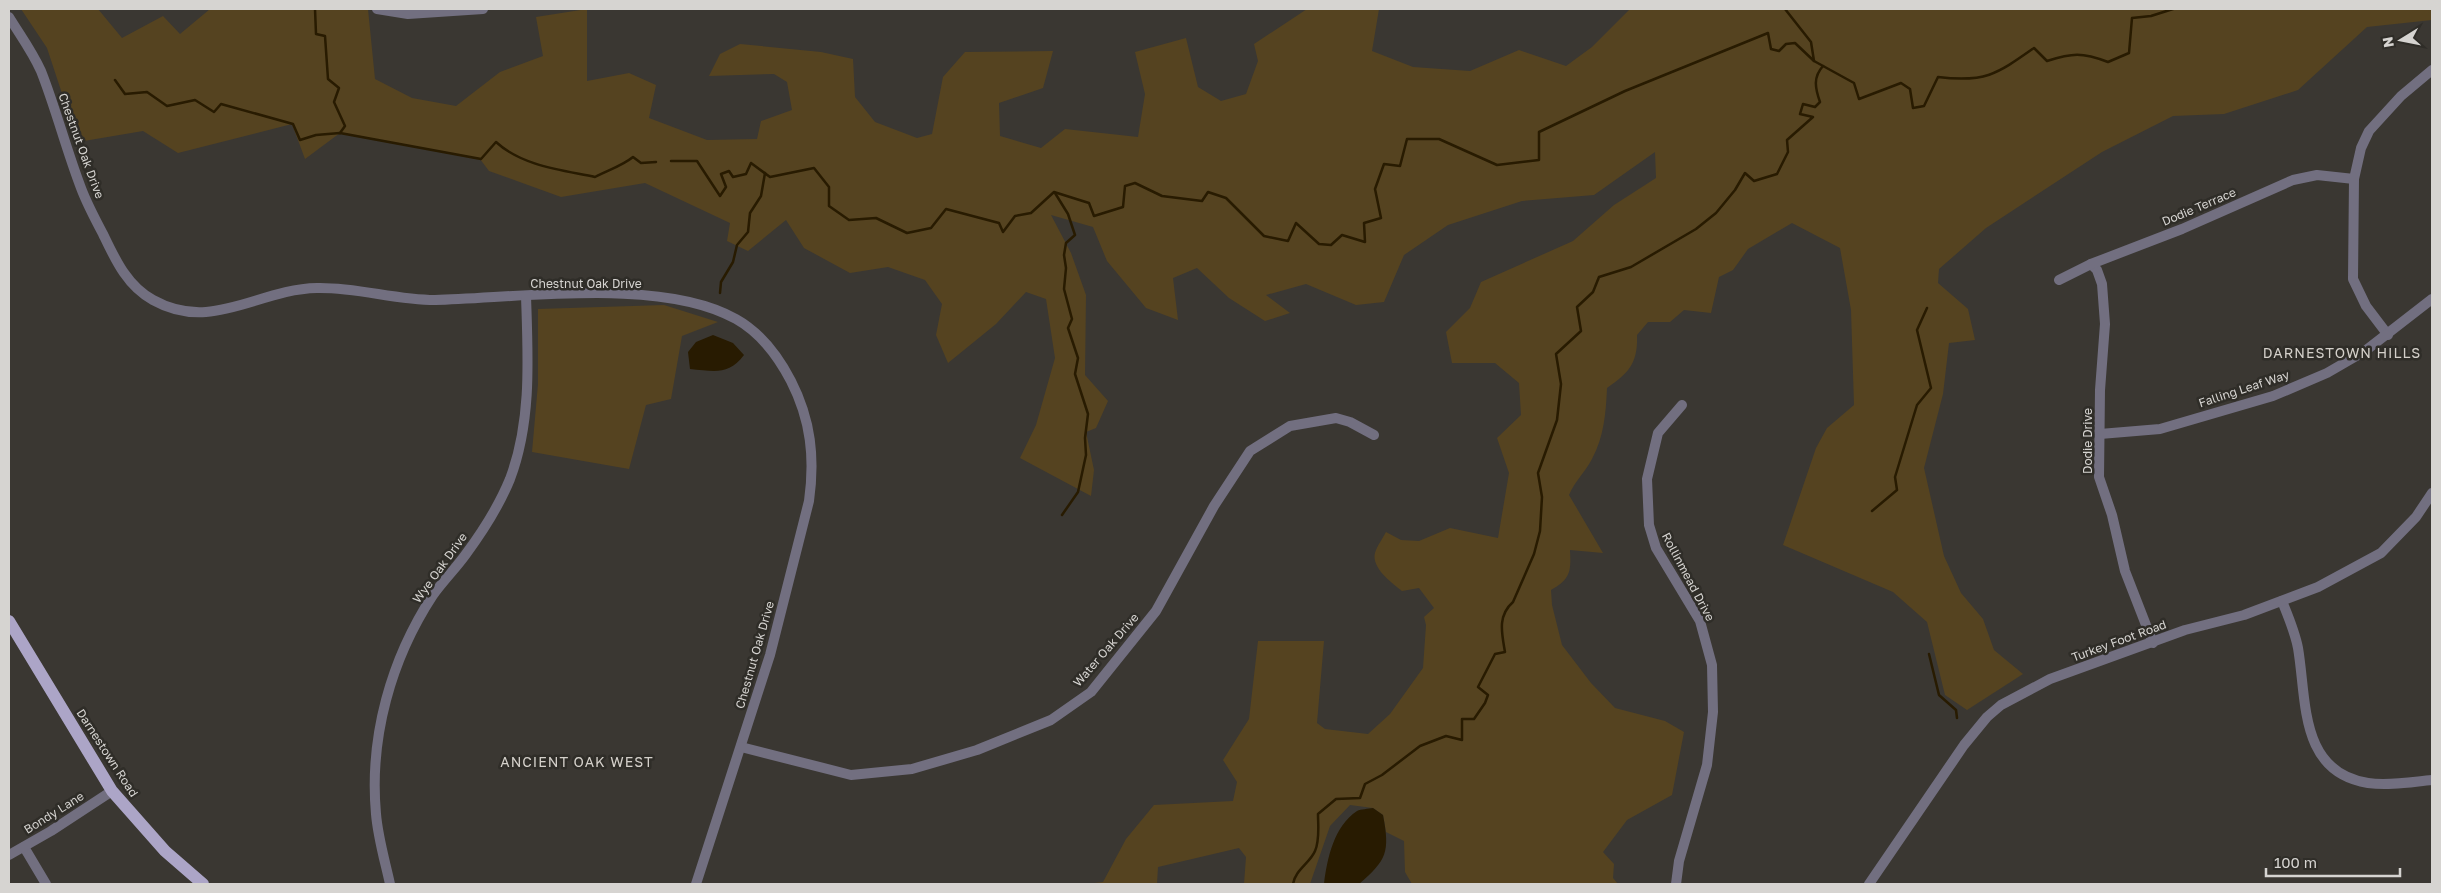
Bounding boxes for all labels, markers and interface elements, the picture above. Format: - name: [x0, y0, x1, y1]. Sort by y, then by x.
- north arrow: [2376, 15, 2426, 65]
- text: N: [2378, 36, 2397, 49]
- street label: Chestnut Oak Drive: [55, 91, 108, 201]
- street label: Dodie Terrace: [2160, 184, 2238, 229]
- street label: Chestnut Oak Drive: [530, 276, 642, 291]
- district label: DARNESTOWN HILLS: [2263, 344, 2421, 361]
- street label: Falling Leaf Way: [2197, 367, 2291, 410]
- street label: Dodie Drive: [2080, 408, 2095, 474]
- street label: Wye Oak Drive: [409, 530, 470, 606]
- street label: Rollinmead Drive: [1659, 530, 1718, 624]
- street label: Chestnut Oak Drive: [732, 599, 777, 710]
- street label: Water Oak Drive: [1070, 610, 1142, 689]
- street label: Turkey Foot Road: [2069, 616, 2168, 665]
- street label: Darnestown Road: [73, 706, 141, 800]
- district label: ANCIENT OAK WEST: [500, 753, 654, 770]
- street label: Bondy Lane: [21, 788, 86, 837]
- scale bar: [2266, 846, 2400, 878]
- text: 100 m: [2274, 853, 2317, 871]

